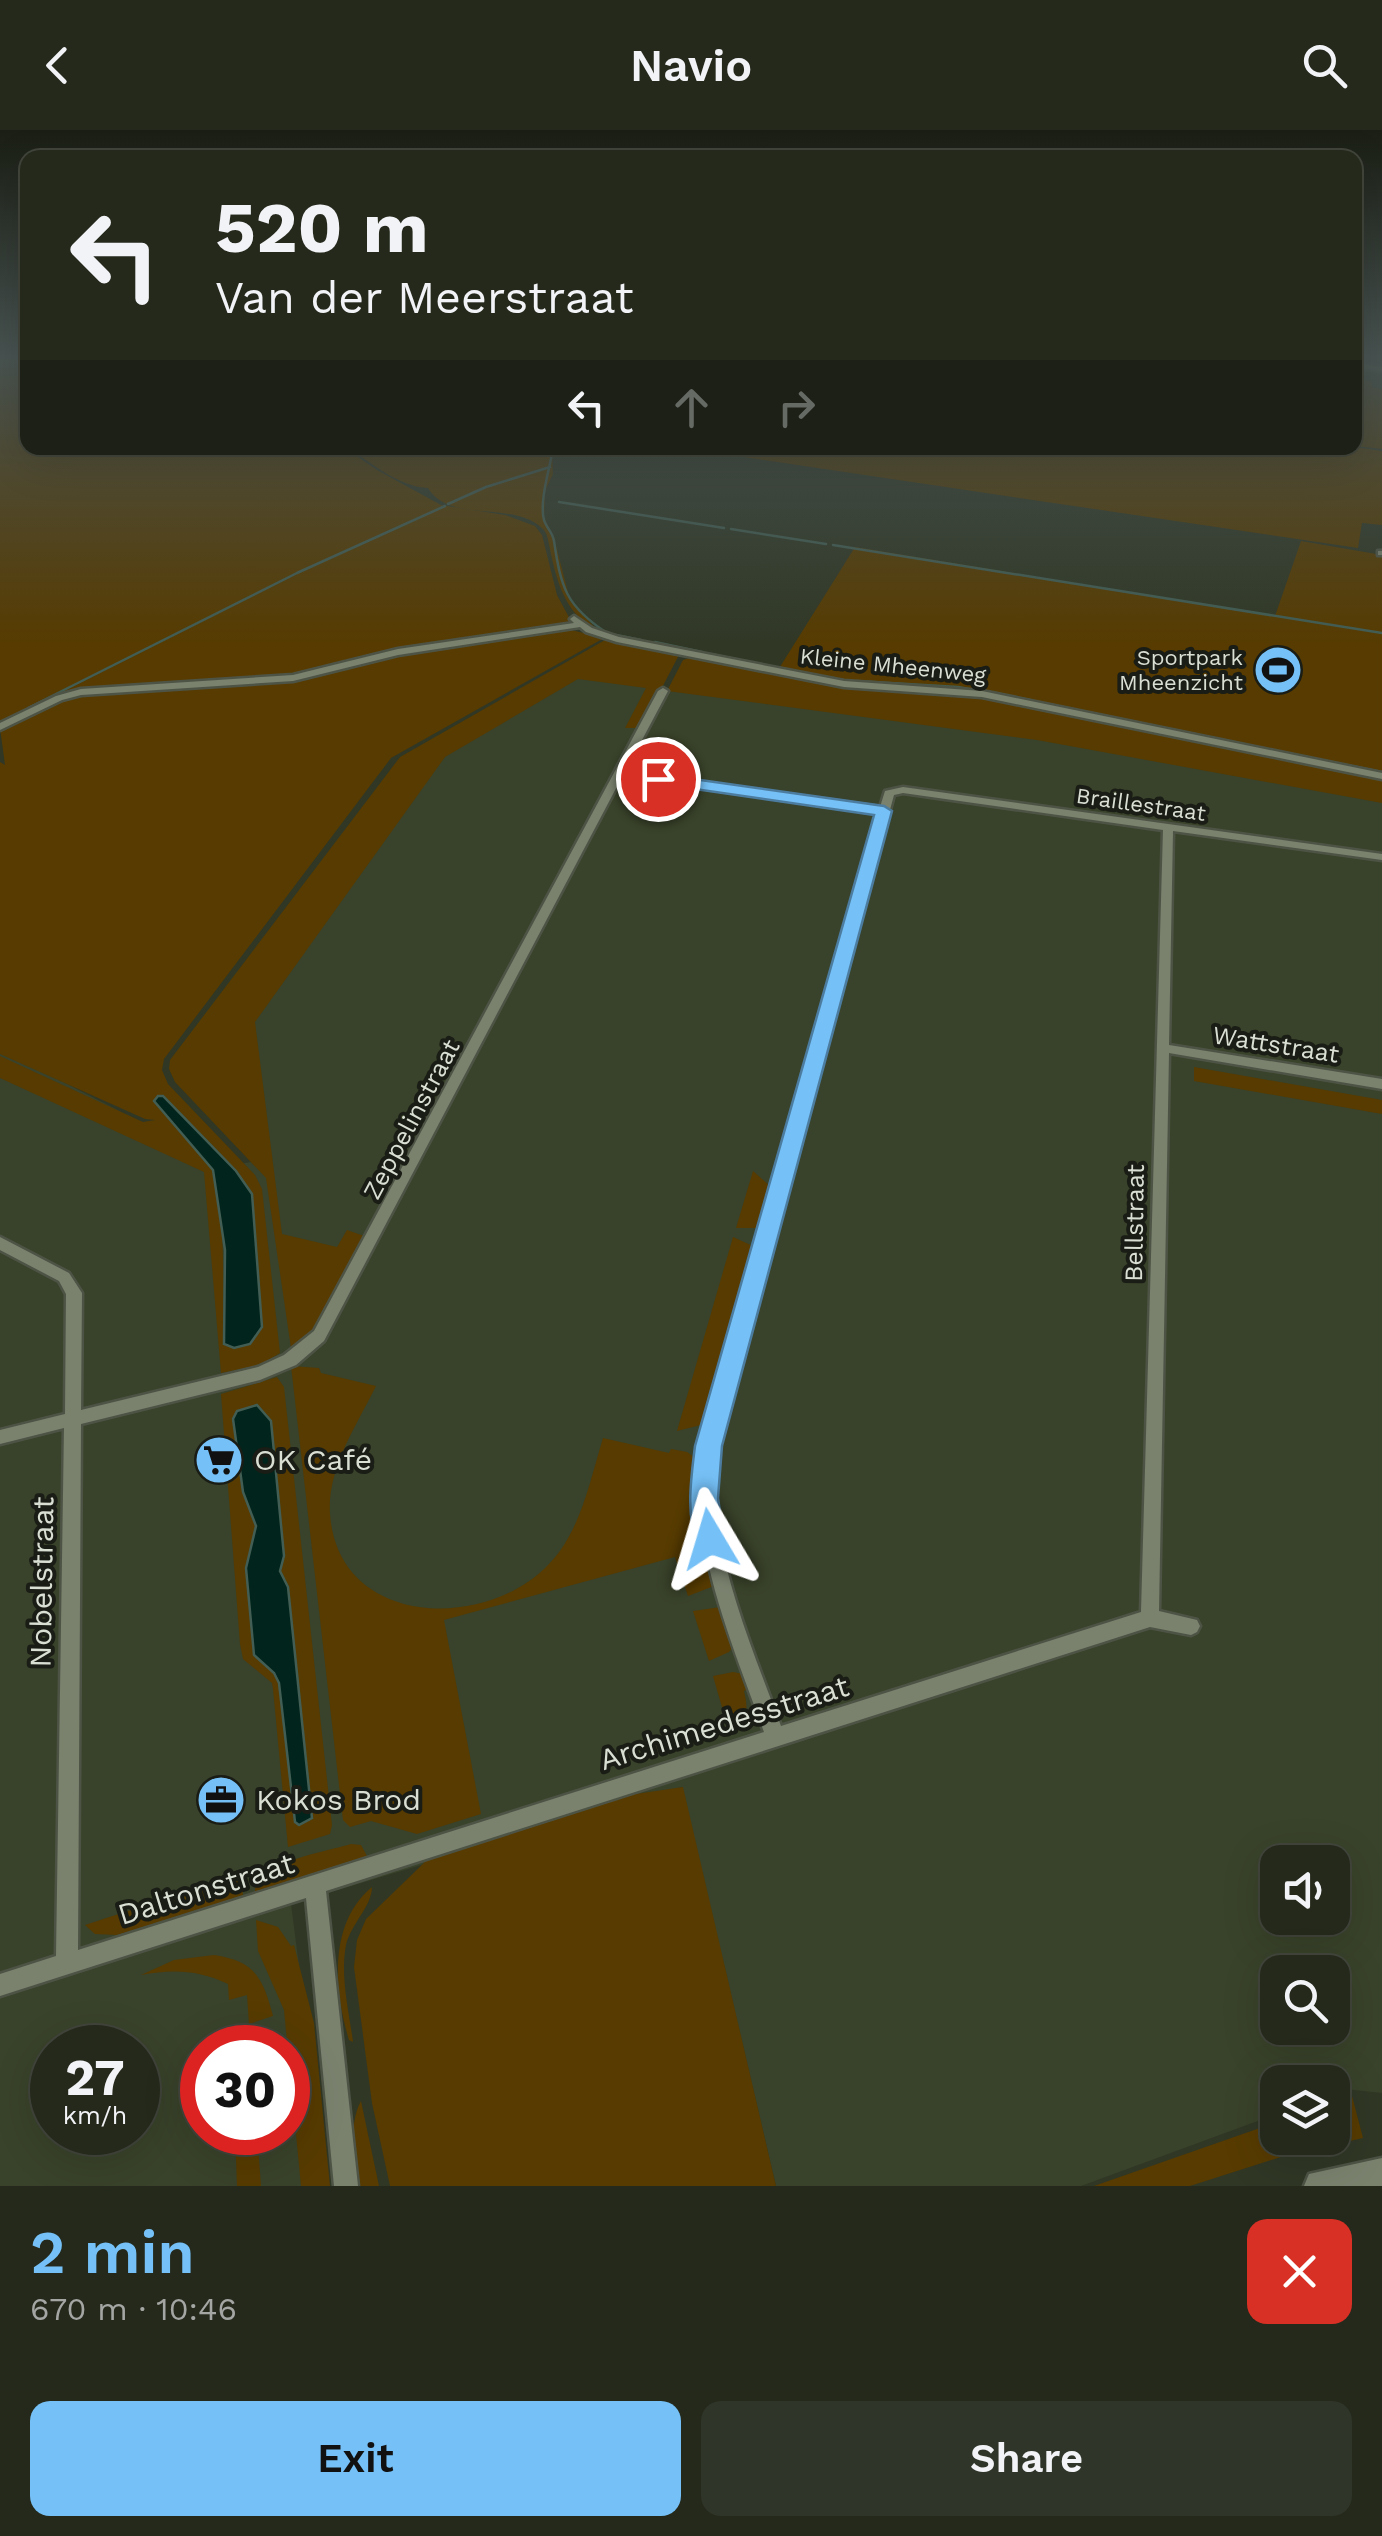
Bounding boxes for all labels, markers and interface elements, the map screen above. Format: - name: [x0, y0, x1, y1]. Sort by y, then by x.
- icon: back: [30, 38, 85, 93]
- icon: search: [1297, 38, 1352, 93]
- text: Navio: [630, 39, 752, 92]
- text: 520 m: [215, 187, 429, 269]
- icon: left: [50, 190, 180, 320]
- text: Van der Meerstraat: [215, 271, 634, 324]
- icon: left: [559, 380, 614, 435]
- icon: ahead: [664, 380, 719, 435]
- icon: right: [769, 380, 824, 435]
- street label: Kleine Mheenweg: [799, 643, 988, 688]
- sports icon: Sportpark Mheenzicht: [1252, 644, 1304, 696]
- place label: Sportpark Mheenzicht: [1119, 645, 1243, 695]
- pin: [616, 737, 701, 822]
- icon: arrive: [631, 752, 686, 807]
- street label: Braillestraat: [1074, 783, 1207, 826]
- street label: Wattstraat: [1211, 1020, 1342, 1069]
- street label: Zeppelinstraat: [357, 1034, 466, 1204]
- street label: Bellstraat: [1119, 1163, 1150, 1282]
- supermarket icon: OK Café: [193, 1434, 245, 1486]
- place label: OK Café: [254, 1442, 372, 1477]
- position arrow: [658, 1487, 762, 1591]
- street label: Nobelstraat: [23, 1496, 60, 1668]
- street label: Archimedesstraat: [595, 1668, 853, 1777]
- office icon: Kokos Brod: [195, 1774, 247, 1826]
- place label: Kokos Brod: [256, 1782, 421, 1817]
- street label: Daltonstraat: [113, 1845, 299, 1932]
- map controls: [1260, 1845, 1350, 2155]
- button: sound: [1260, 1845, 1350, 1935]
- button: search: [1260, 1955, 1350, 2045]
- speed limit sign: 30: [180, 2025, 310, 2155]
- text: 27: [65, 2048, 125, 2107]
- button: layers: [1260, 2065, 1350, 2155]
- text: km/h: [63, 2101, 127, 2130]
- text: 2 min: [30, 2217, 195, 2288]
- button: close: [1247, 2219, 1352, 2324]
- text: 670 m · 10:46: [30, 2290, 237, 2328]
- button: Exit: [30, 2401, 681, 2516]
- button: Share: [701, 2401, 1352, 2516]

